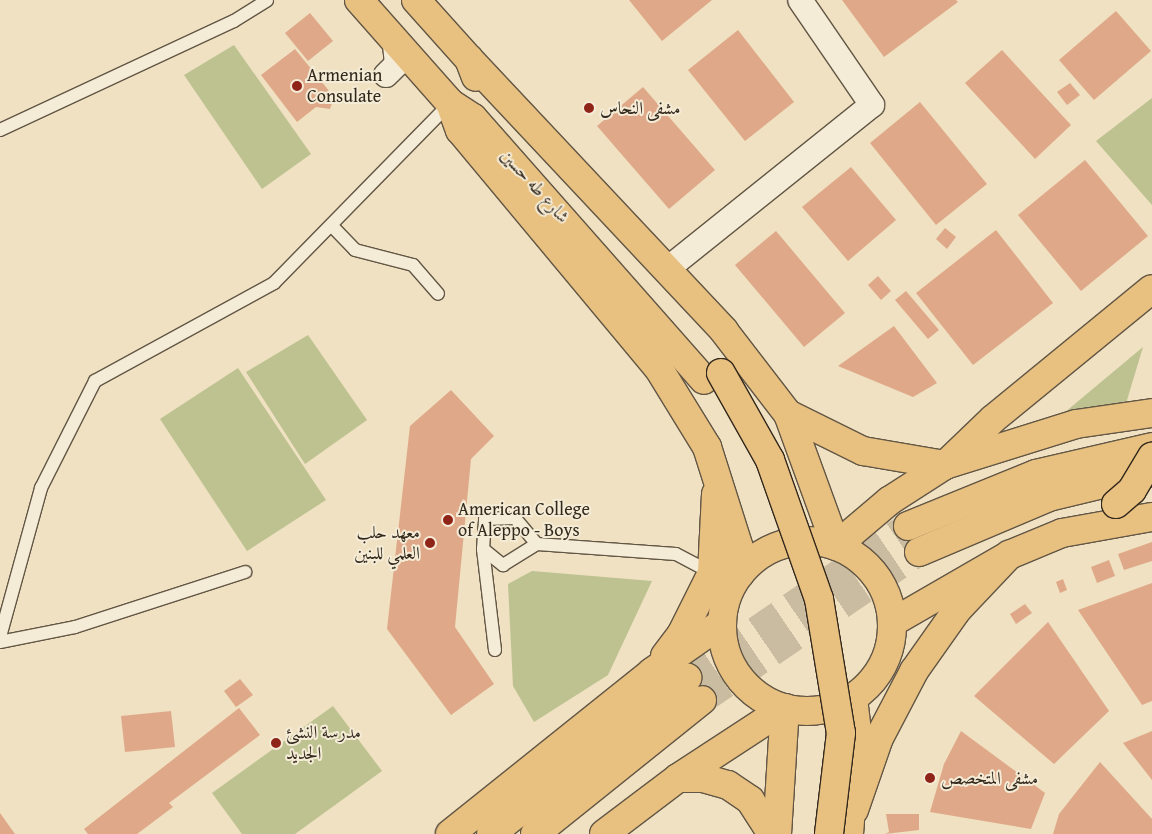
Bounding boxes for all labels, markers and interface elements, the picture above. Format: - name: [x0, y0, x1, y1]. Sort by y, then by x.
- place label: Armenian Consulate: [307, 65, 382, 108]
- marker: Armenian Consulate: [291, 80, 303, 92]
- place label: مشفى النحاس: [600, 97, 680, 119]
- marker: مشفى النحاس: [582, 101, 596, 115]
- street label: شارع طه حسين: [496, 145, 574, 227]
- place label: American College of Aleppo - Boys: [458, 499, 590, 542]
- marker: American College of Aleppo - Boys: [442, 514, 454, 526]
- place label: معهد حلب العلمي للبنين: [354, 522, 420, 564]
- marker: معهد حلب العلمي للبنين: [424, 537, 436, 549]
- place label: مدرسة النشئ الجديد: [286, 722, 361, 764]
- marker: مدرسة النشئ الجديد: [270, 737, 282, 749]
- place label: مشفى المتخصص: [941, 767, 1038, 789]
- marker: مشفى المتخصص: [923, 771, 937, 785]

